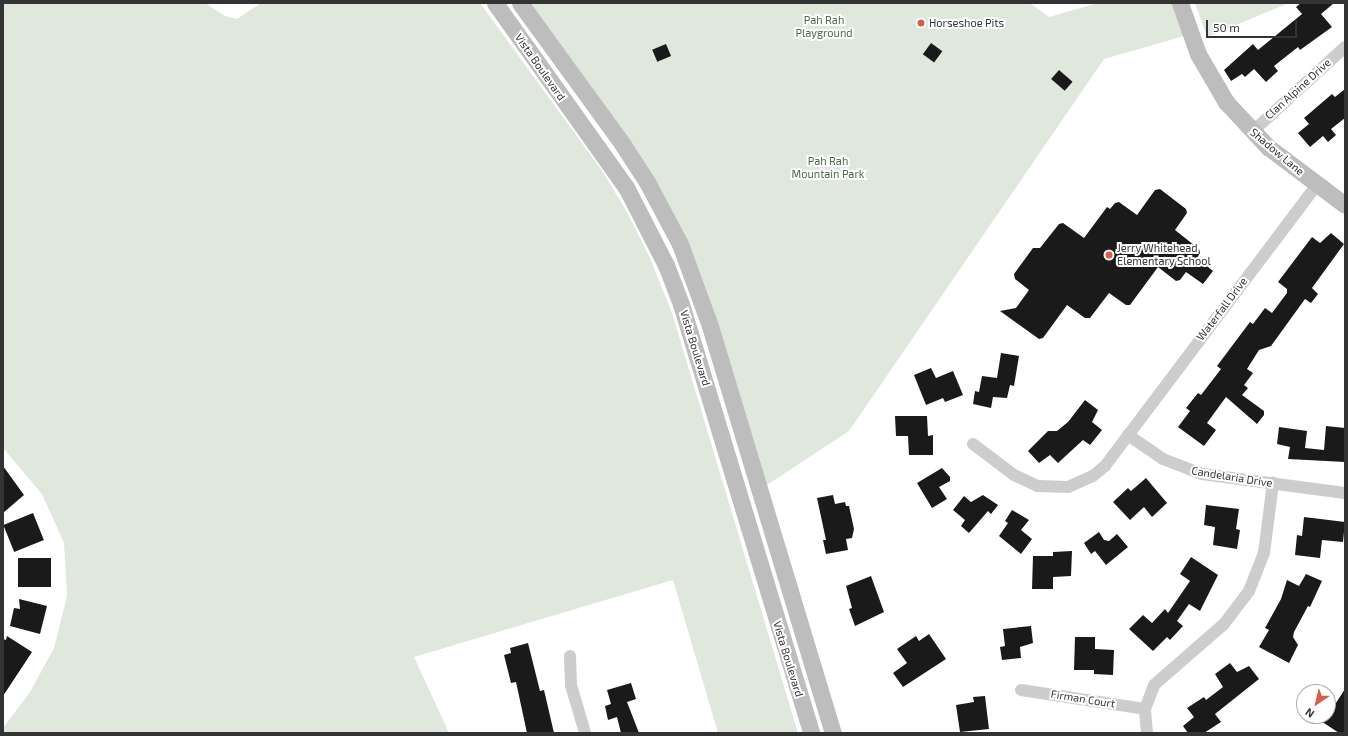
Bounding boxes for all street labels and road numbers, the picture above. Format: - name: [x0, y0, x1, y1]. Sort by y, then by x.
- street label: Vista Boulevard: [512, 31, 568, 103]
- street label: Clan Alpine Drive: [1262, 56, 1334, 122]
- street label: Shadow Lane: [1247, 126, 1307, 178]
- street label: Waterfall Drive: [1194, 275, 1250, 343]
- street label: Vista Boulevard: [677, 308, 713, 388]
- street label: Candelaria Drive: [1190, 464, 1274, 490]
- street label: Vista Boulevard: [770, 619, 806, 699]
- street label: Firman Court: [1050, 687, 1116, 711]

